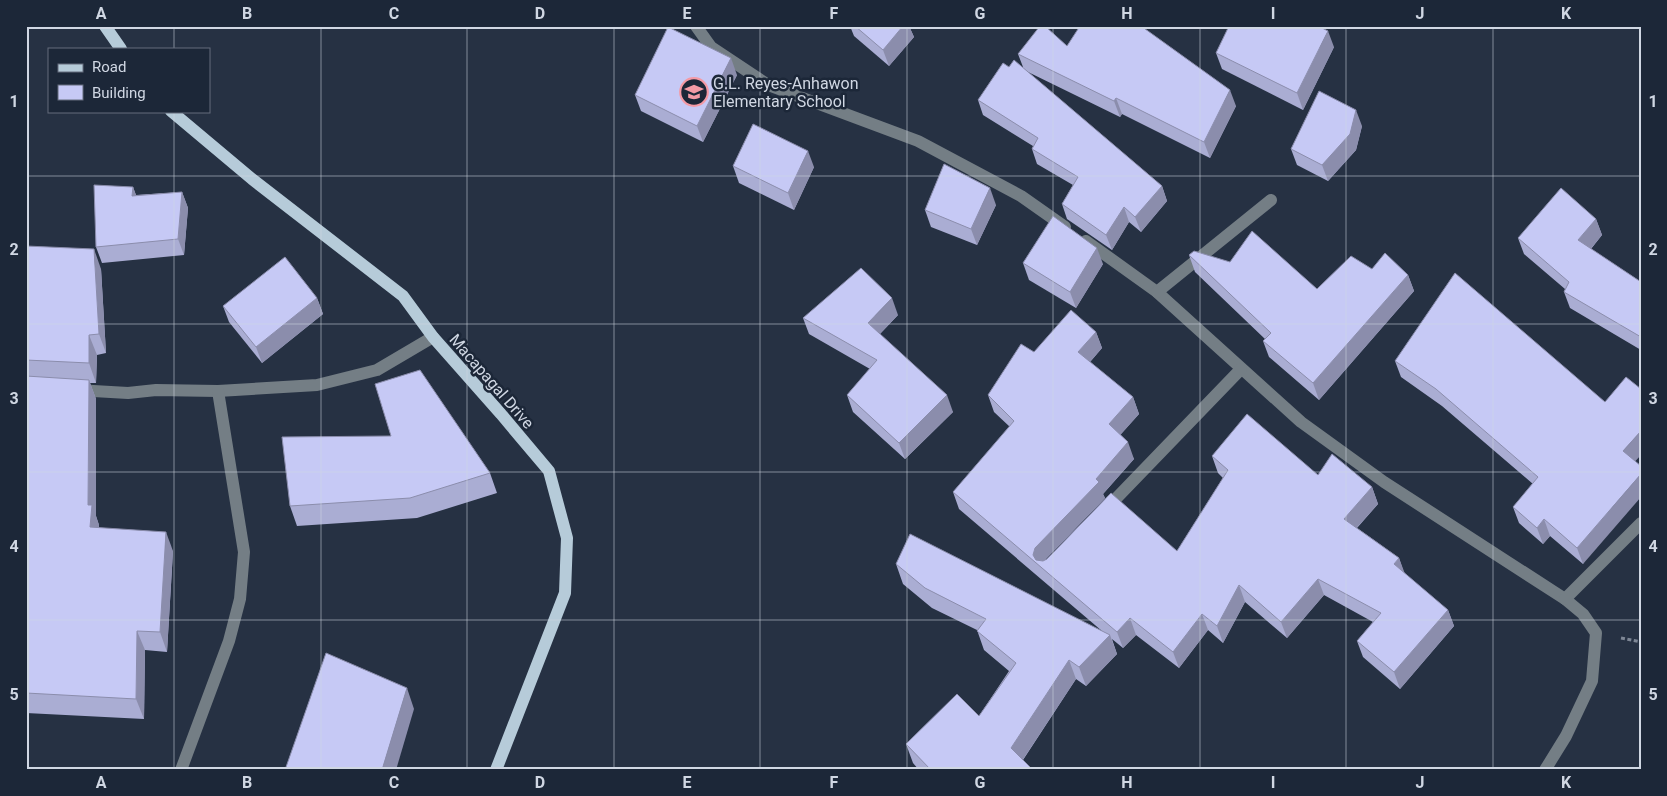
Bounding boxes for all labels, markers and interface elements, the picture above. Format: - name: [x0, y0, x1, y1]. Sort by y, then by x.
- text: A: [96, 4, 107, 23]
- text: B: [242, 4, 252, 23]
- text: C: [389, 4, 399, 23]
- text: D: [535, 4, 545, 23]
- text: E: [683, 4, 692, 23]
- text: F: [830, 4, 839, 23]
- text: G: [975, 4, 986, 23]
- text: H: [1121, 4, 1133, 23]
- text: I: [1271, 4, 1275, 23]
- text: J: [1416, 4, 1424, 23]
- text: K: [1561, 4, 1572, 23]
- legend: [48, 48, 210, 112]
- text: Road: [92, 58, 126, 76]
- place label: G.L. Reyes-Anhawon Elementary School: [713, 74, 859, 111]
- school or university icon: G.L. Reyes-Anhawon Elementary School: [679, 77, 709, 107]
- text: Building: [92, 84, 146, 102]
- text: 1: [9, 92, 19, 111]
- text: 1: [1648, 92, 1658, 111]
- text: 2: [9, 240, 19, 259]
- text: 2: [1648, 240, 1658, 259]
- street label: Macapagal Drive: [445, 330, 538, 432]
- text: 3: [9, 389, 19, 408]
- text: 3: [1648, 389, 1658, 408]
- text: 4: [9, 537, 19, 556]
- text: 4: [1648, 537, 1658, 556]
- text: 5: [9, 685, 19, 704]
- text: 5: [1648, 685, 1658, 704]
- text: A: [96, 773, 107, 792]
- text: B: [242, 773, 252, 792]
- text: C: [389, 773, 399, 792]
- text: D: [535, 773, 545, 792]
- text: E: [683, 773, 692, 792]
- text: F: [830, 773, 839, 792]
- text: G: [975, 773, 986, 792]
- text: H: [1121, 773, 1133, 792]
- text: I: [1271, 773, 1275, 792]
- text: J: [1416, 773, 1424, 792]
- text: K: [1561, 773, 1572, 792]

